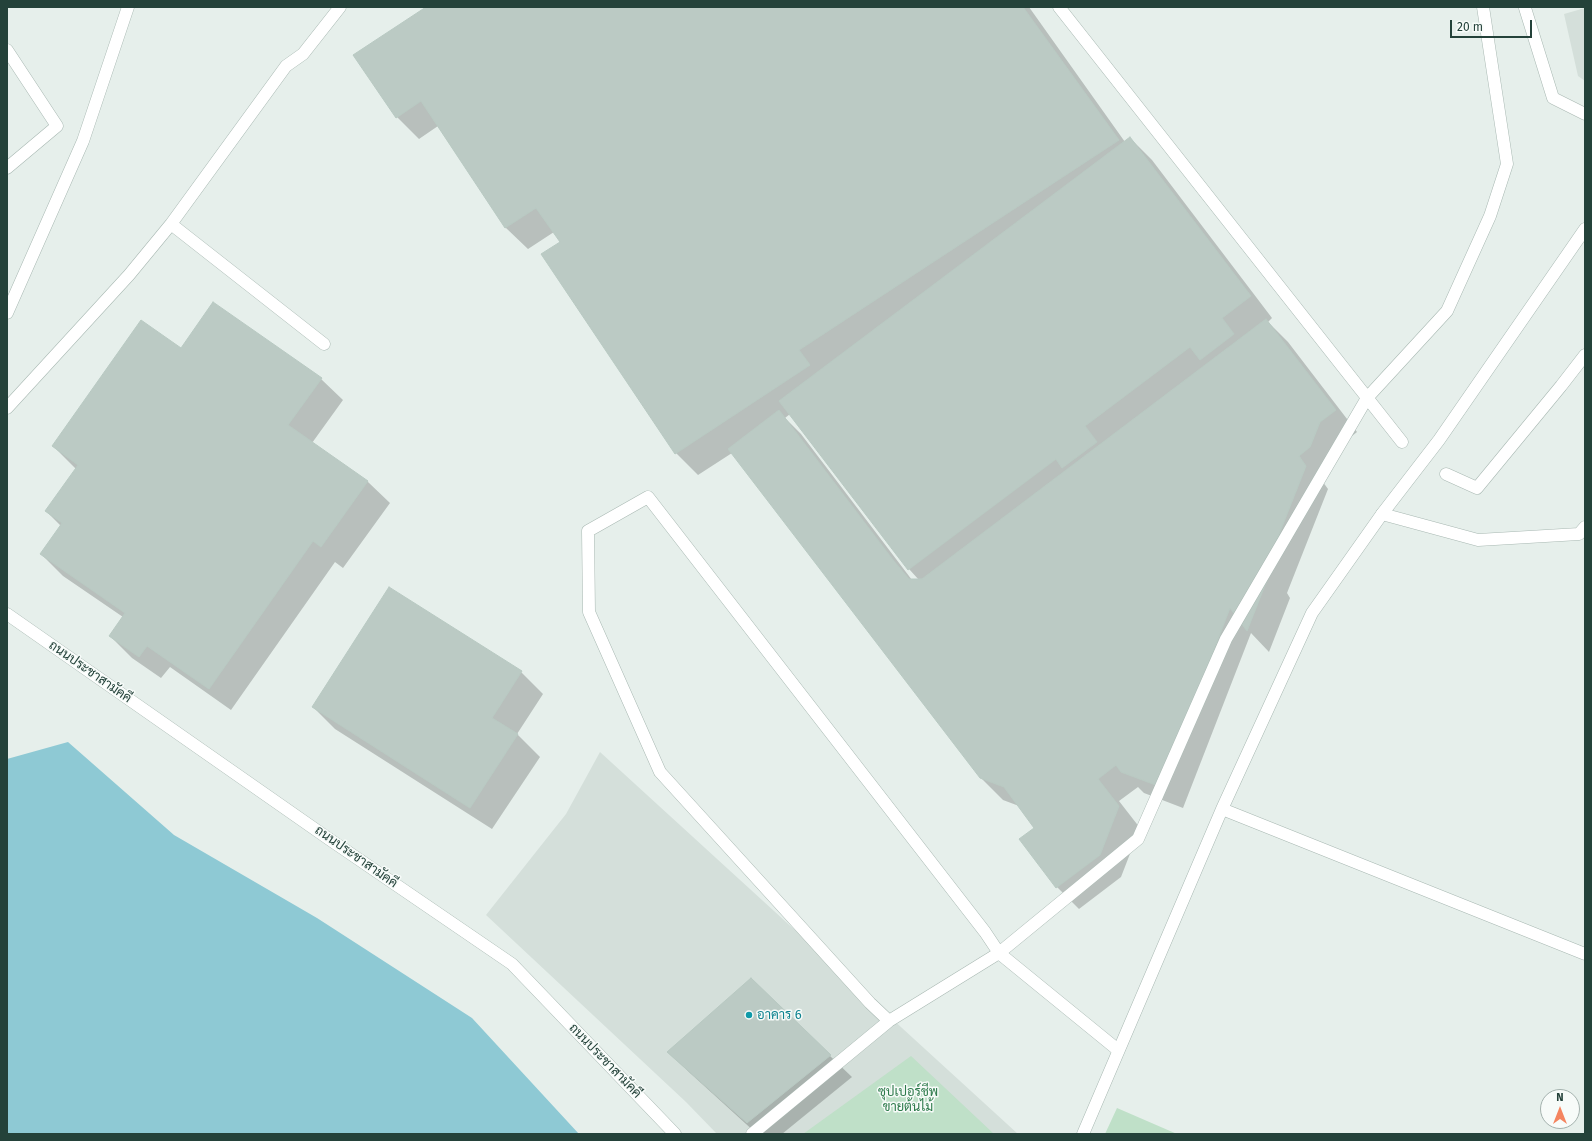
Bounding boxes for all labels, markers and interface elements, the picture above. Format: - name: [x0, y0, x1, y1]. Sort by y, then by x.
- scale bar: [1452, 12, 1534, 38]
- text: 20 m: [1457, 20, 1483, 34]
- street label: ถนนประชาสามัคคี: [46, 638, 134, 706]
- street label: ถนนประชาสามัคคี: [312, 823, 400, 891]
- place label: อาคาร 6: [757, 1007, 802, 1023]
- marker: อาคาร 6: [744, 1010, 754, 1020]
- street label: ถนนประชาสามัคคี: [566, 1020, 644, 1102]
- park label: ซุปเปอร์ชีพ ขายต้นไม้: [878, 1084, 938, 1115]
- north arrow: [1540, 1089, 1580, 1129]
- text: N: [1556, 1091, 1564, 1104]

